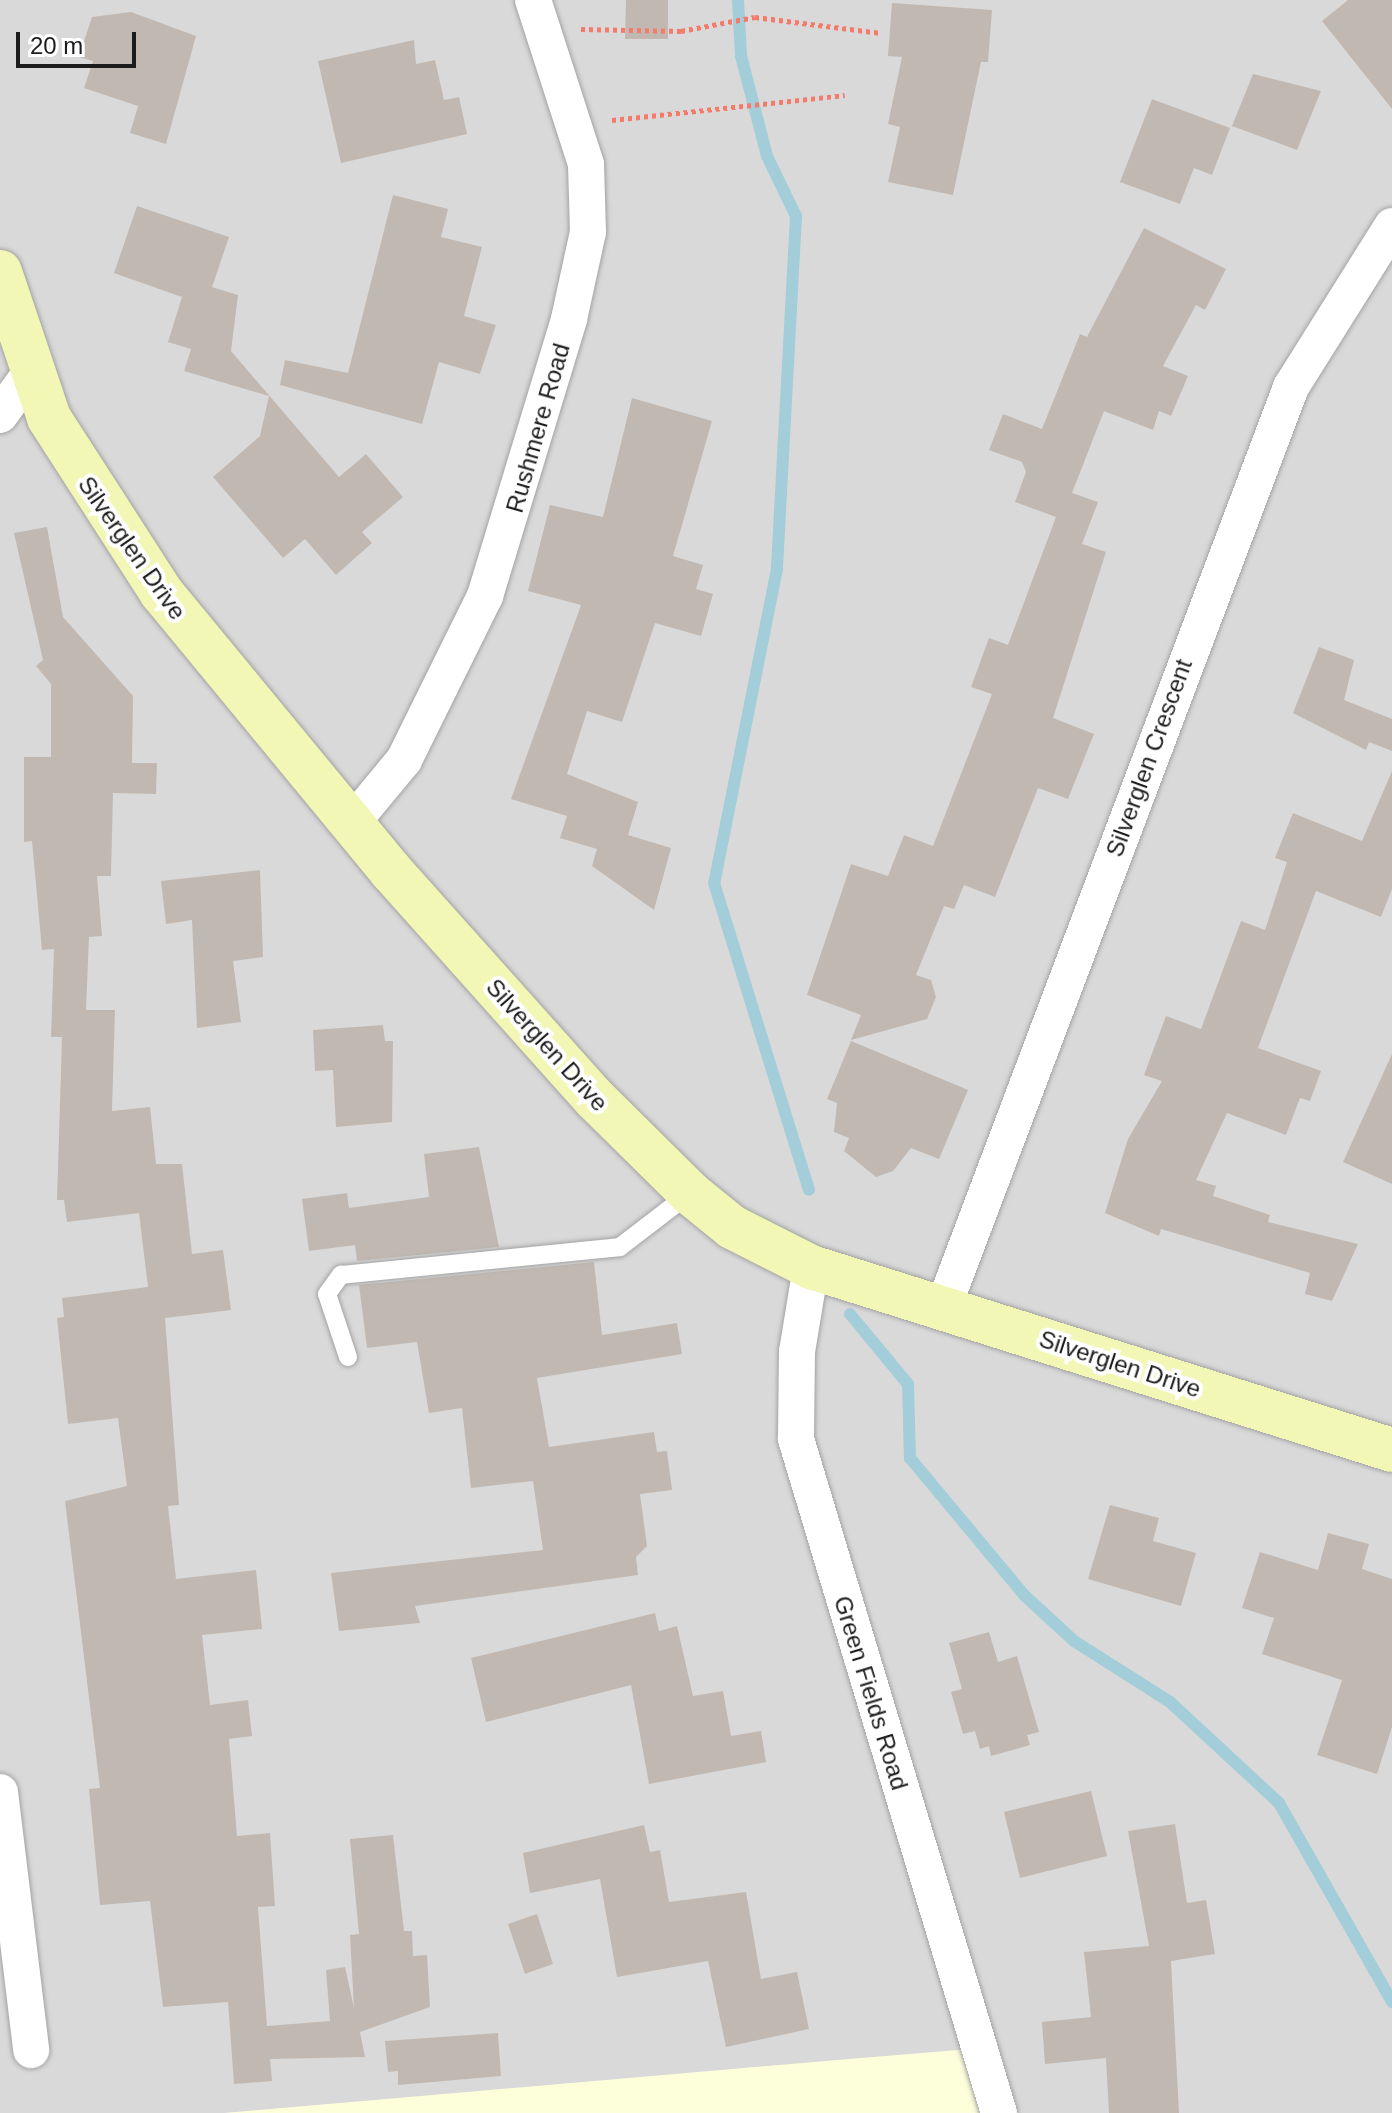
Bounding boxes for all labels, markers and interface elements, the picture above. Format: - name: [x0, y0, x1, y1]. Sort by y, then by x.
- scale bar: [20, 16, 140, 66]
- text: 20 m: [30, 32, 83, 59]
- street label: Rushmere Road: [500, 340, 576, 516]
- street label: Silverglen Drive: [72, 471, 192, 625]
- street label: Silverglen Crescent: [1100, 655, 1198, 861]
- street label: Silverglen Drive: [480, 973, 614, 1117]
- street label: Silverglen Drive: [1036, 1324, 1204, 1404]
- street label: Green Fields Road: [828, 1592, 914, 1794]

